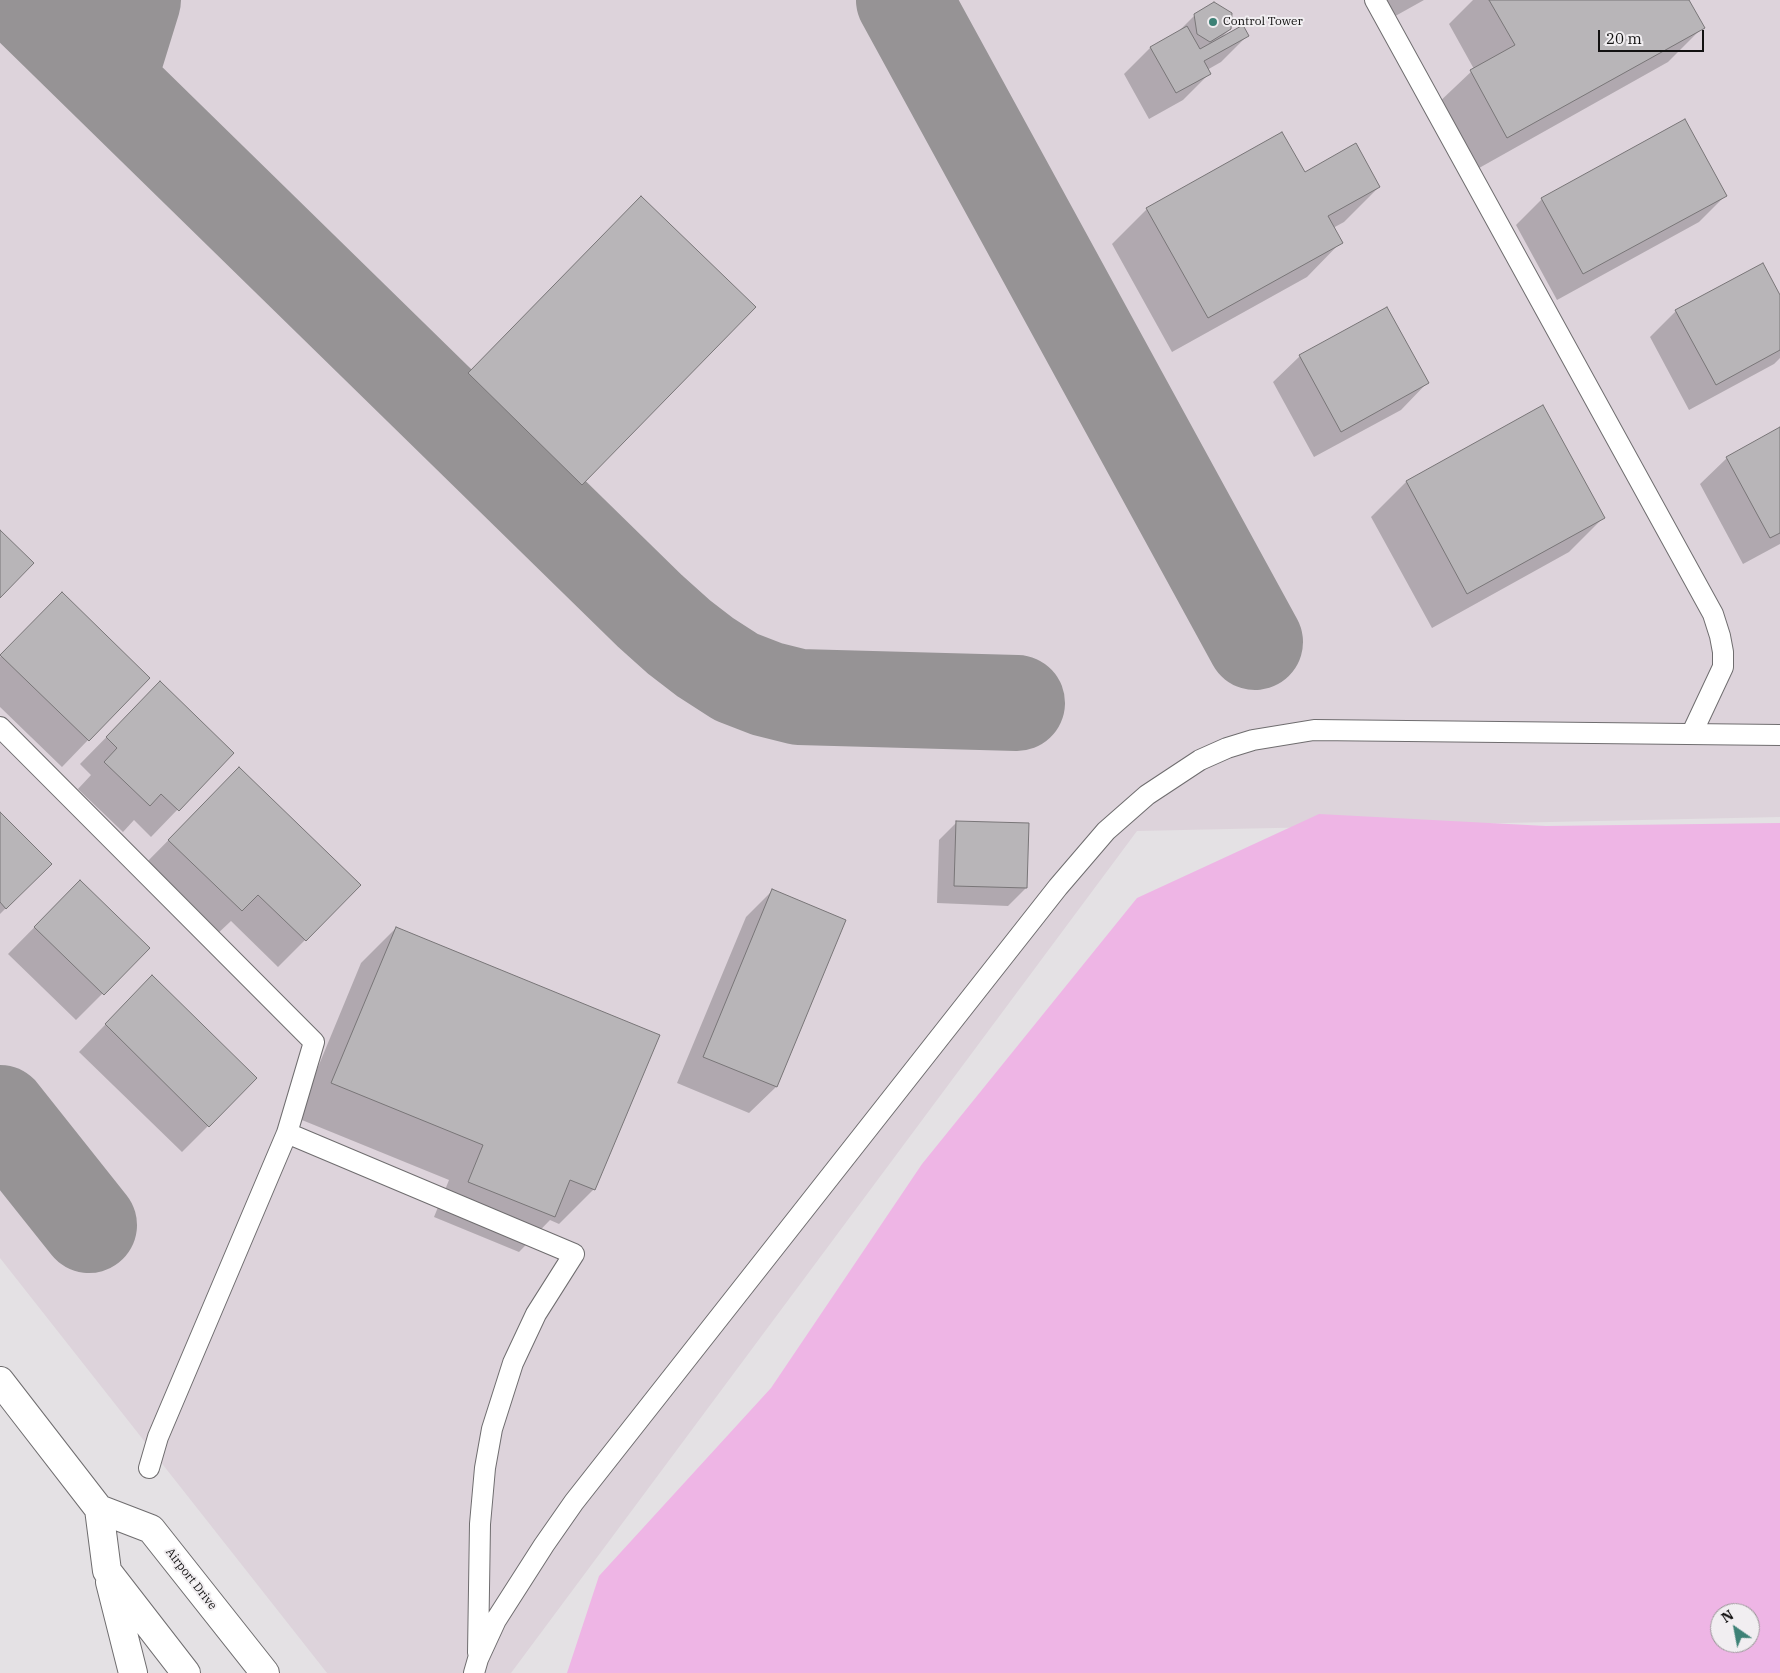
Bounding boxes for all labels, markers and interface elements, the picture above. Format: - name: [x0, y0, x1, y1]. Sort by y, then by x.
- place label: Control Tower: [1223, 15, 1303, 29]
- marker: Control Tower: [1207, 16, 1219, 28]
- scale bar: [1600, 20, 1706, 52]
- text: 20 m: [1606, 29, 1642, 48]
- street label: Airport Drive: [162, 1545, 220, 1613]
- north arrow: [1710, 1603, 1760, 1653]
- text: N: [1718, 1606, 1737, 1627]

